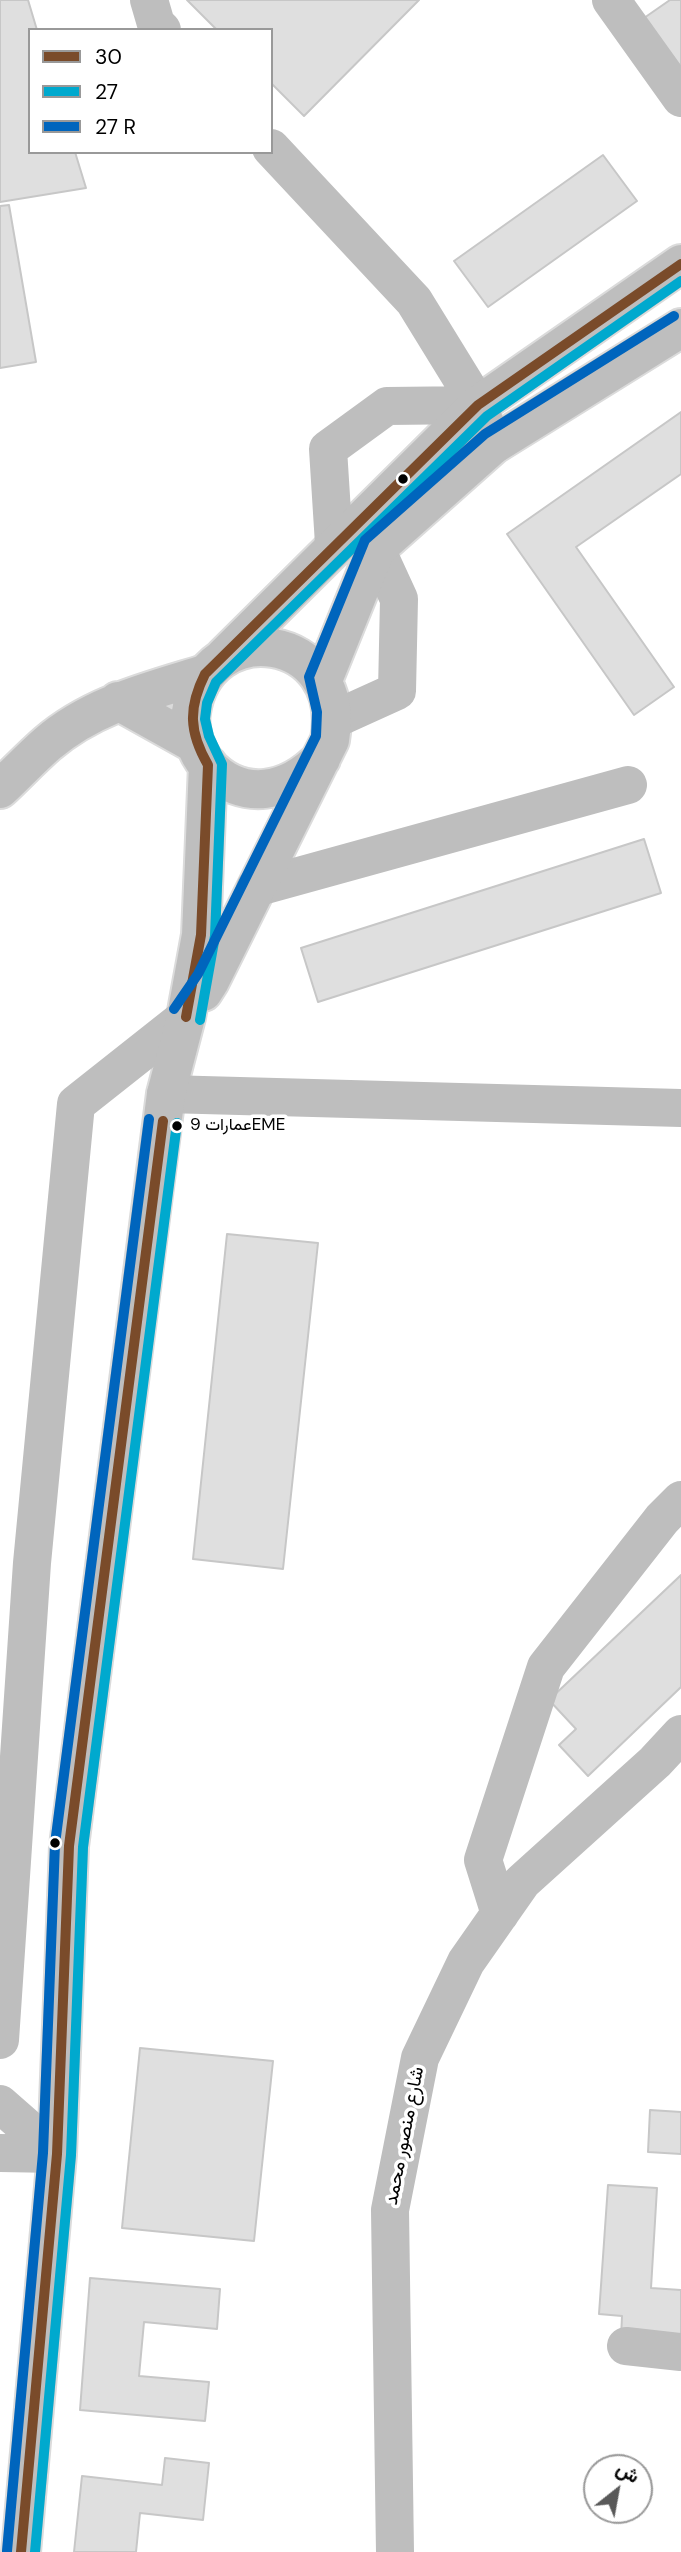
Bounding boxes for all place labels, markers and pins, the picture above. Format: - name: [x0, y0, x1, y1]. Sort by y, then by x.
- unlabelled marker: [396, 472, 410, 486]
- place label: عمارات 9EME: [190, 1116, 285, 1136]
- marker: عمارات 9EME: [170, 1119, 184, 1133]
- unlabelled marker: [48, 1836, 62, 1850]

